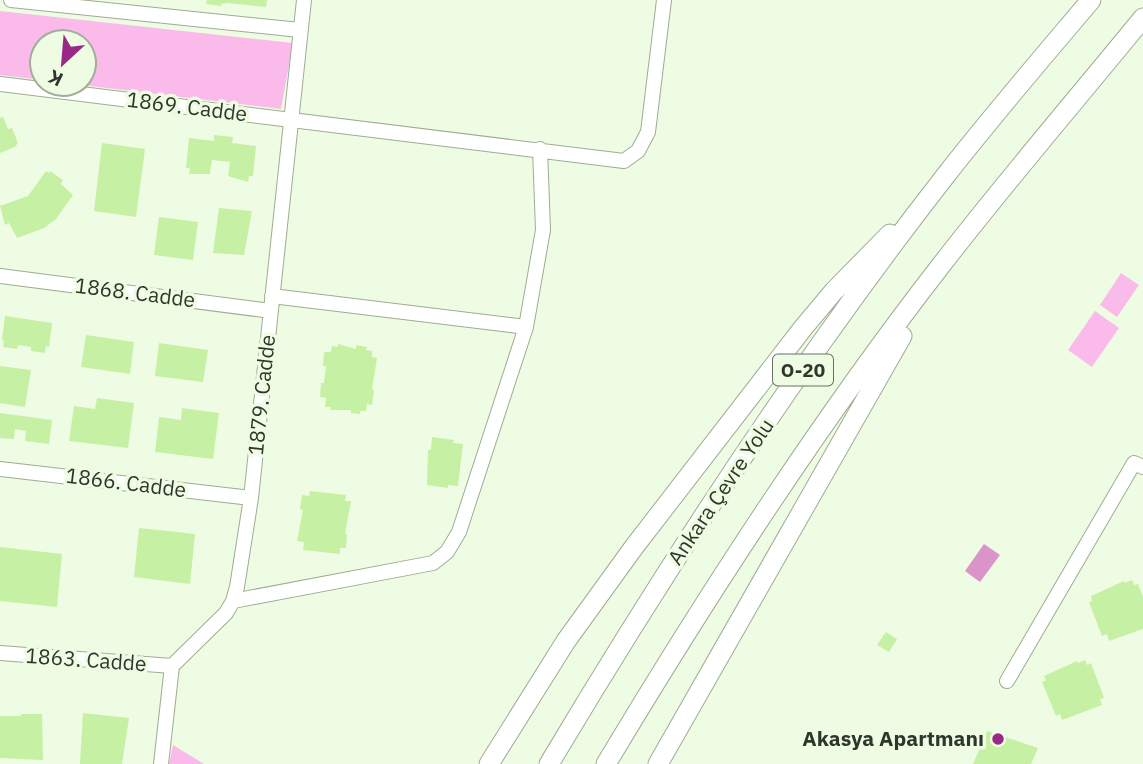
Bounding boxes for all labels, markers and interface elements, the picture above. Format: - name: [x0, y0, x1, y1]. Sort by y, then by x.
- north arrow: [28, 28, 98, 98]
- text: K: [44, 65, 67, 92]
- street label: 1869. Cadde: [125, 85, 249, 127]
- street label: 1868. Cadde: [73, 271, 197, 313]
- street label: 1879. Cadde: [241, 333, 281, 457]
- road number: O-20: [773, 354, 833, 386]
- street label: Ankara Çevre Yolu: [661, 413, 780, 570]
- street label: 1866. Cadde: [64, 461, 188, 503]
- street label: 1863. Cadde: [25, 641, 148, 677]
- place label: Akasya Apartmanı: [802, 724, 984, 752]
- marker: Akasya Apartmanı: [990, 731, 1006, 747]

